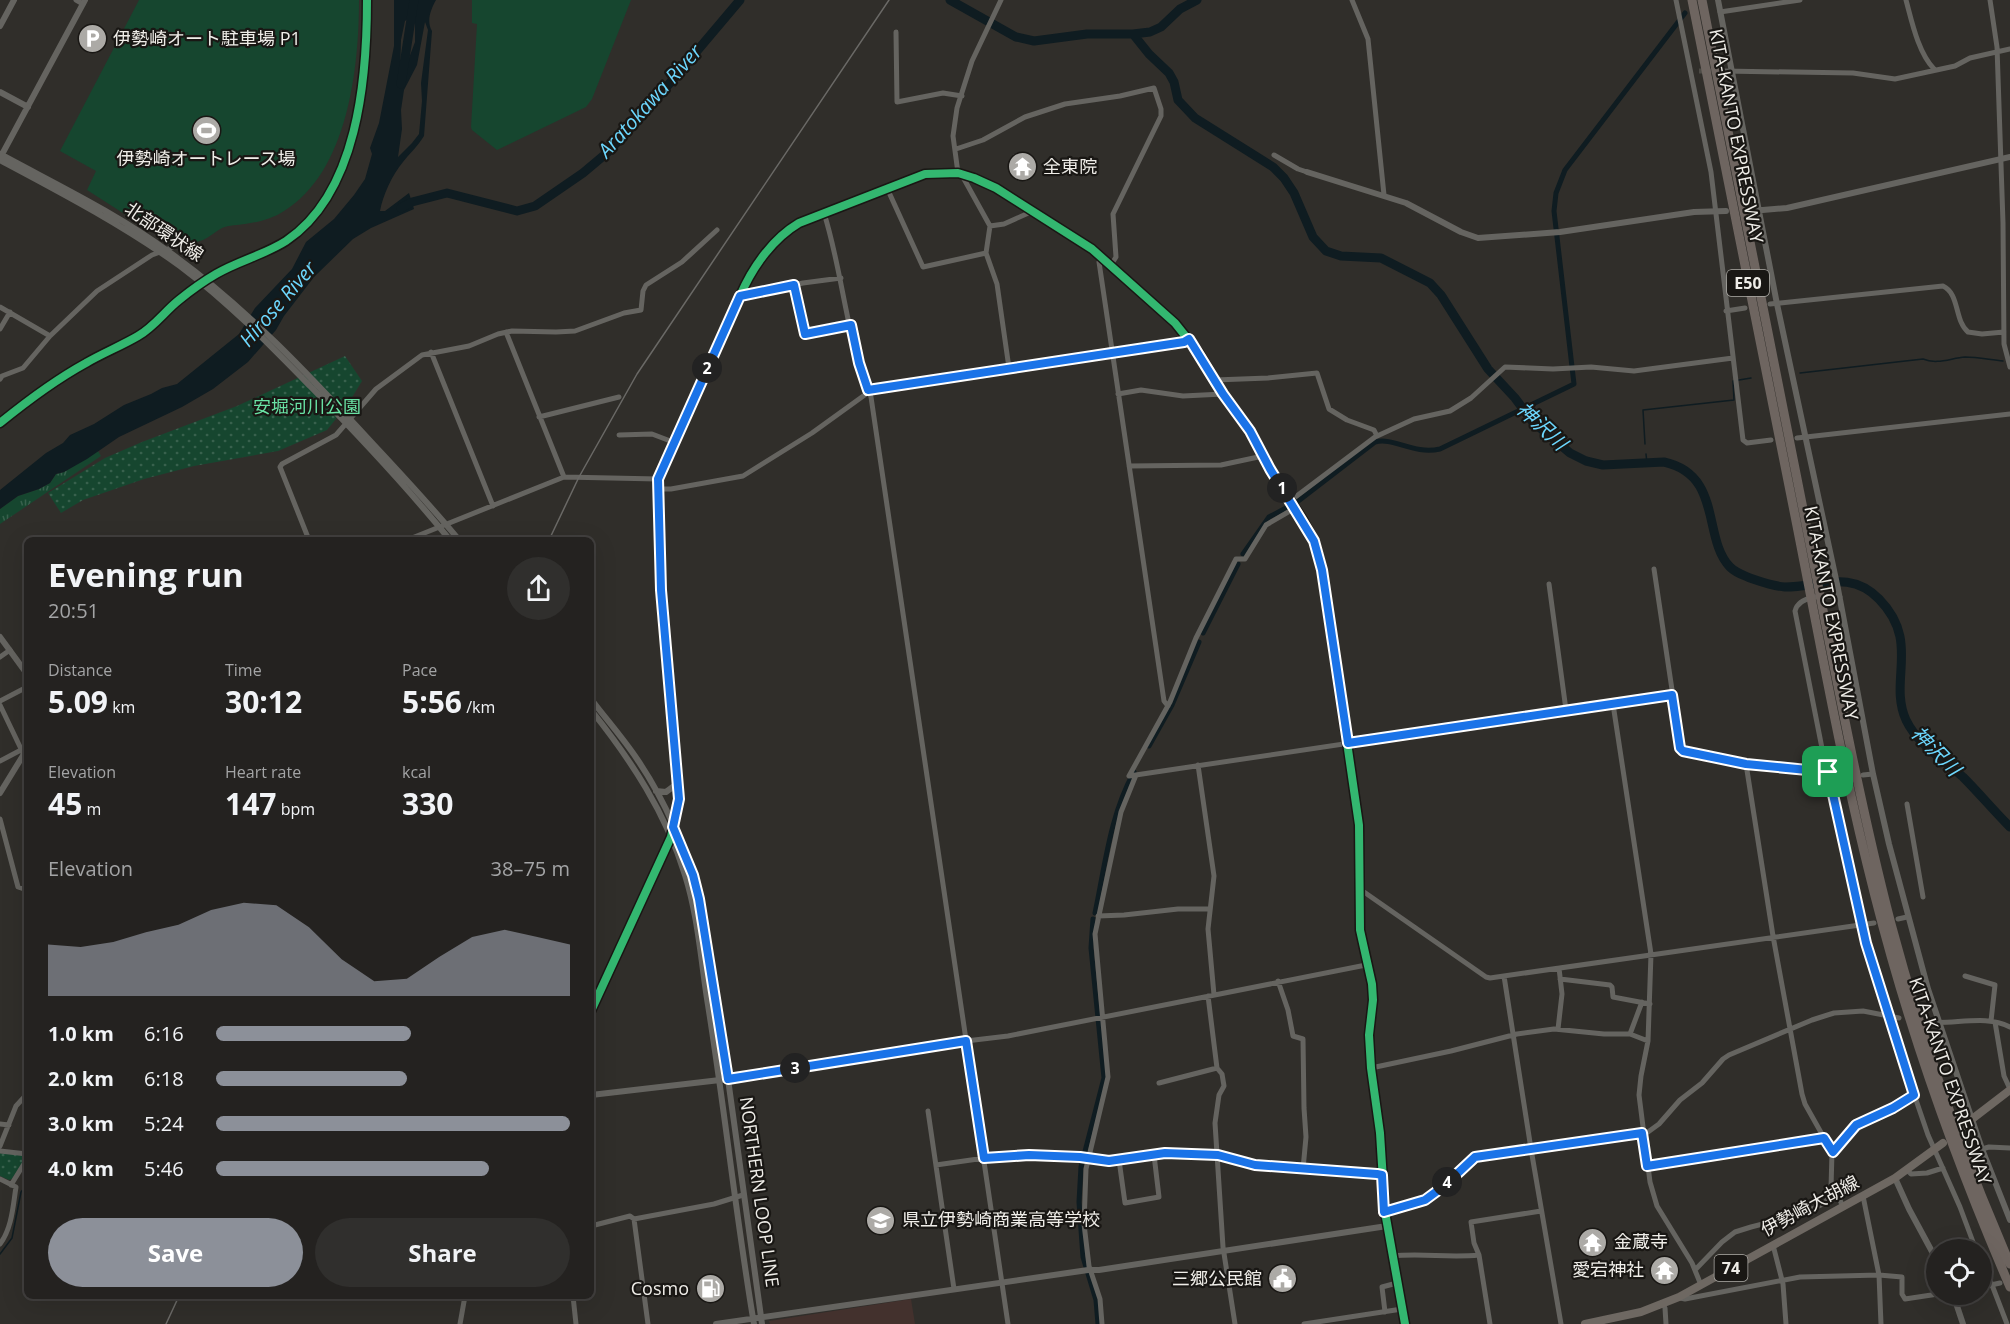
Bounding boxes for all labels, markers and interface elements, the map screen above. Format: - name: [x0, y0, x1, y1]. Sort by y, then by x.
- parking icon: 伊勢崎オート駐車場 P1: [76, 23, 108, 55]
- place label: 伊勢崎オート駐車場 P1: [113, 26, 301, 50]
- street label: KITA-KANTO EXPRESSWAY: [1704, 27, 1770, 246]
- water label: Aratokawa River: [590, 37, 708, 165]
- sports icon: 伊勢崎オートレース場: [190, 114, 222, 146]
- place label: 伊勢崎オートレース場: [116, 146, 296, 170]
- temple icon: 全東院: [1006, 151, 1038, 183]
- place label: 全東院: [1043, 154, 1097, 178]
- street label: 北部環状線: [121, 196, 209, 266]
- water label: Hirose River: [233, 254, 323, 352]
- road number: E50: [1727, 270, 1769, 296]
- pin: 2: [692, 353, 722, 383]
- text: 2: [702, 357, 712, 379]
- park label: 安堀河川公園: [253, 394, 361, 418]
- water label: 神沢川: [1511, 395, 1575, 457]
- pin: 1: [1267, 473, 1297, 503]
- text: 1: [1277, 477, 1287, 499]
- street label: KITA-KANTO EXPRESSWAY: [1799, 504, 1865, 723]
- text: Evening run: [48, 552, 244, 597]
- button: share: [507, 557, 570, 620]
- text: 20:51: [48, 597, 99, 624]
- text: Distance: [48, 659, 112, 681]
- text: Time: [225, 659, 262, 681]
- text: Pace: [402, 659, 437, 681]
- text: 5.09: [48, 681, 108, 722]
- text: 30:12: [225, 681, 302, 722]
- text: 5:56: [402, 681, 462, 722]
- text: km: [108, 696, 135, 718]
- text: /km: [462, 696, 495, 718]
- water label: 神沢川: [1906, 720, 1968, 783]
- pin: [1802, 746, 1853, 797]
- icon: arrive: [1811, 755, 1844, 788]
- text: Elevation: [48, 761, 116, 783]
- text: Heart rate: [225, 761, 301, 783]
- text: kcal: [402, 761, 431, 783]
- text: 45: [48, 783, 82, 824]
- text: 147: [225, 783, 276, 824]
- text: 330: [402, 783, 453, 824]
- text: m: [82, 798, 101, 820]
- text: bpm: [276, 798, 315, 820]
- text: Elevation: [48, 855, 133, 882]
- text: 38–75 m: [491, 855, 570, 882]
- street label: KITA-KANTO EXPRESSWAY: [1904, 974, 1998, 1188]
- text: 1.0 km: [48, 1020, 114, 1047]
- text: 6:16: [144, 1020, 184, 1047]
- pin: 3: [780, 1053, 810, 1083]
- text: 3: [790, 1057, 800, 1079]
- text: 2.0 km: [48, 1065, 114, 1092]
- text: 6:18: [144, 1065, 184, 1092]
- street label: NORTHERN LOOP LINE: [735, 1095, 785, 1289]
- text: 3.0 km: [48, 1110, 114, 1137]
- text: 5:24: [144, 1110, 184, 1137]
- text: 4.0 km: [48, 1155, 114, 1182]
- text: 5:46: [144, 1155, 184, 1182]
- pin: 4: [1432, 1167, 1462, 1197]
- street label: 伊勢崎大胡線: [1756, 1169, 1863, 1241]
- text: 4: [1442, 1171, 1452, 1193]
- school or university icon: 県立伊勢崎商業高等学校: [865, 1204, 897, 1236]
- place label: 県立伊勢崎商業高等学校: [902, 1207, 1100, 1231]
- button: Save: [48, 1218, 303, 1287]
- button: Share: [315, 1218, 570, 1287]
- temple icon: 金蔵寺: [1577, 1226, 1609, 1258]
- place label: 金蔵寺: [1614, 1229, 1668, 1253]
- map controls: [1926, 1239, 1992, 1305]
- button: locate: [1926, 1239, 1992, 1305]
- temple icon: 愛宕神社: [1649, 1254, 1681, 1286]
- road number: 74: [1714, 1255, 1748, 1281]
- place label: 愛宕神社: [1572, 1257, 1644, 1281]
- public building icon: 三郷公民館: [1267, 1263, 1299, 1295]
- place label: 三郷公民館: [1172, 1266, 1262, 1290]
- fuel station icon: Cosmo: [694, 1273, 726, 1305]
- place label: Cosmo: [631, 1276, 689, 1300]

